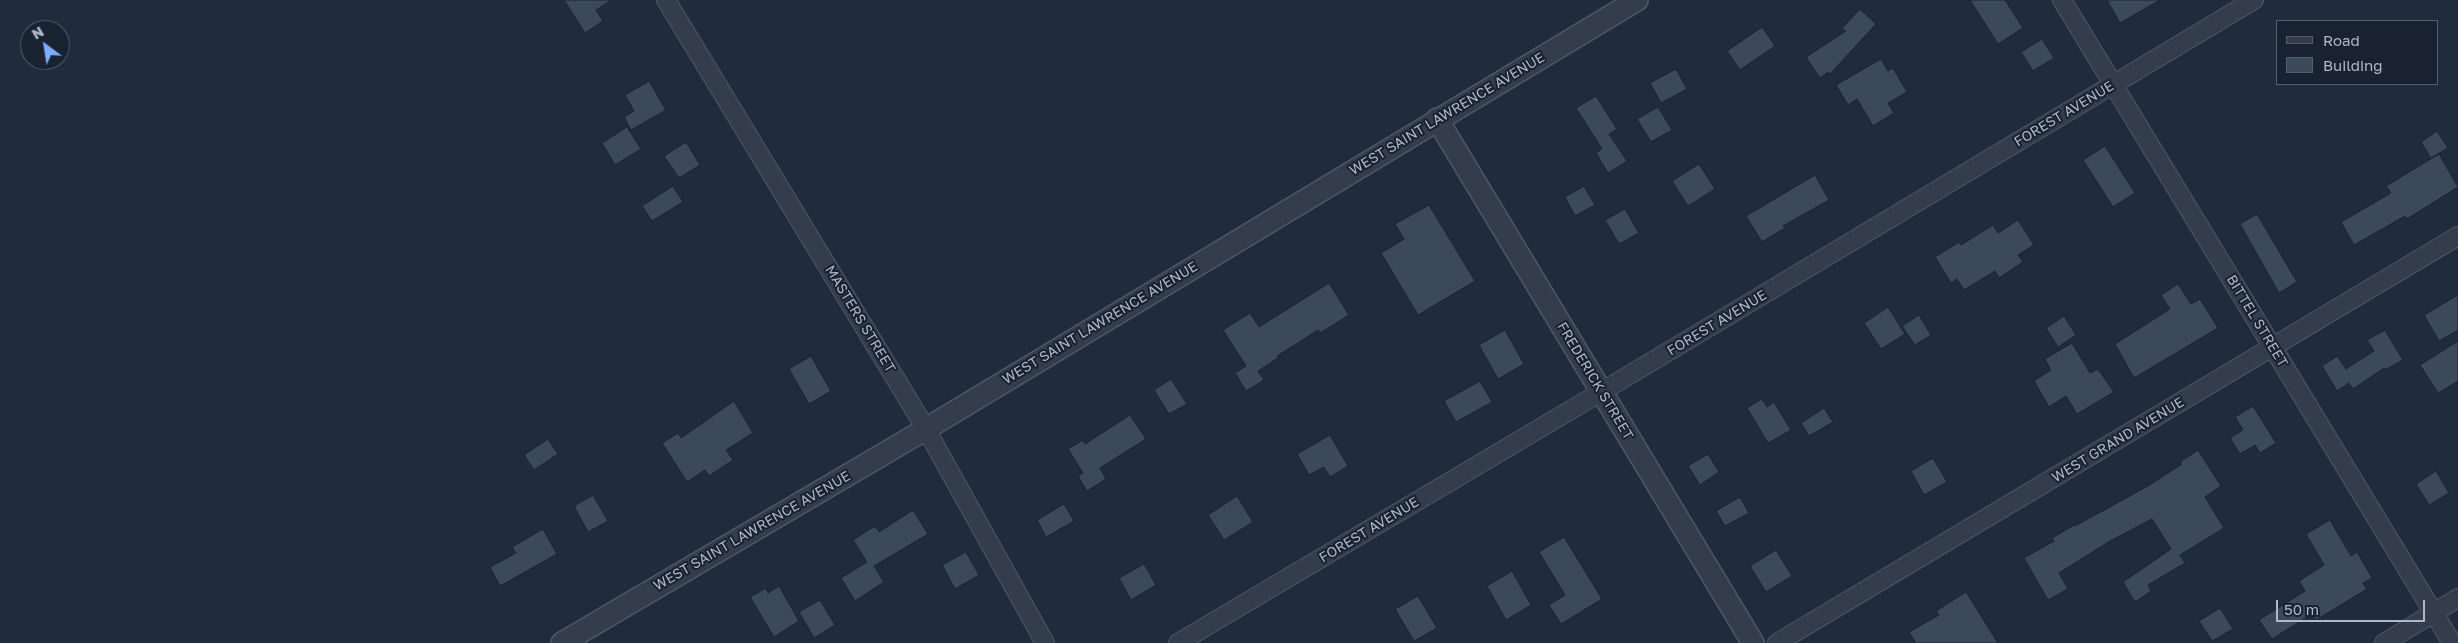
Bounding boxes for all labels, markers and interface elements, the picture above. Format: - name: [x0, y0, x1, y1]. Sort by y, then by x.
- north arrow: [20, 20, 70, 70]
- legend: [2276, 20, 2438, 85]
- text: N: [29, 23, 46, 43]
- text: Road: [2323, 31, 2360, 49]
- street label: WEST SAINT LAWRENCE AVENUE: [1346, 49, 1548, 179]
- text: Building: [2323, 56, 2383, 74]
- street label: FOREST AVENUE: [2011, 78, 2117, 150]
- street label: WEST SAINT LAWRENCE AVENUE: [999, 258, 1201, 388]
- street label: MASTERS STREET: [821, 262, 899, 376]
- street label: BITTEL STREET: [2223, 272, 2291, 370]
- street label: FOREST AVENUE: [1664, 287, 1770, 359]
- street label: FREDERICK STREET: [1553, 319, 1637, 443]
- street label: WEST GRAND AVENUE: [2049, 394, 2187, 486]
- street label: WEST SAINT LAWRENCE AVENUE: [651, 468, 853, 594]
- street label: FOREST AVENUE: [1316, 494, 1422, 566]
- scale bar: [2278, 590, 2427, 622]
- text: 50 m: [2284, 600, 2319, 618]

